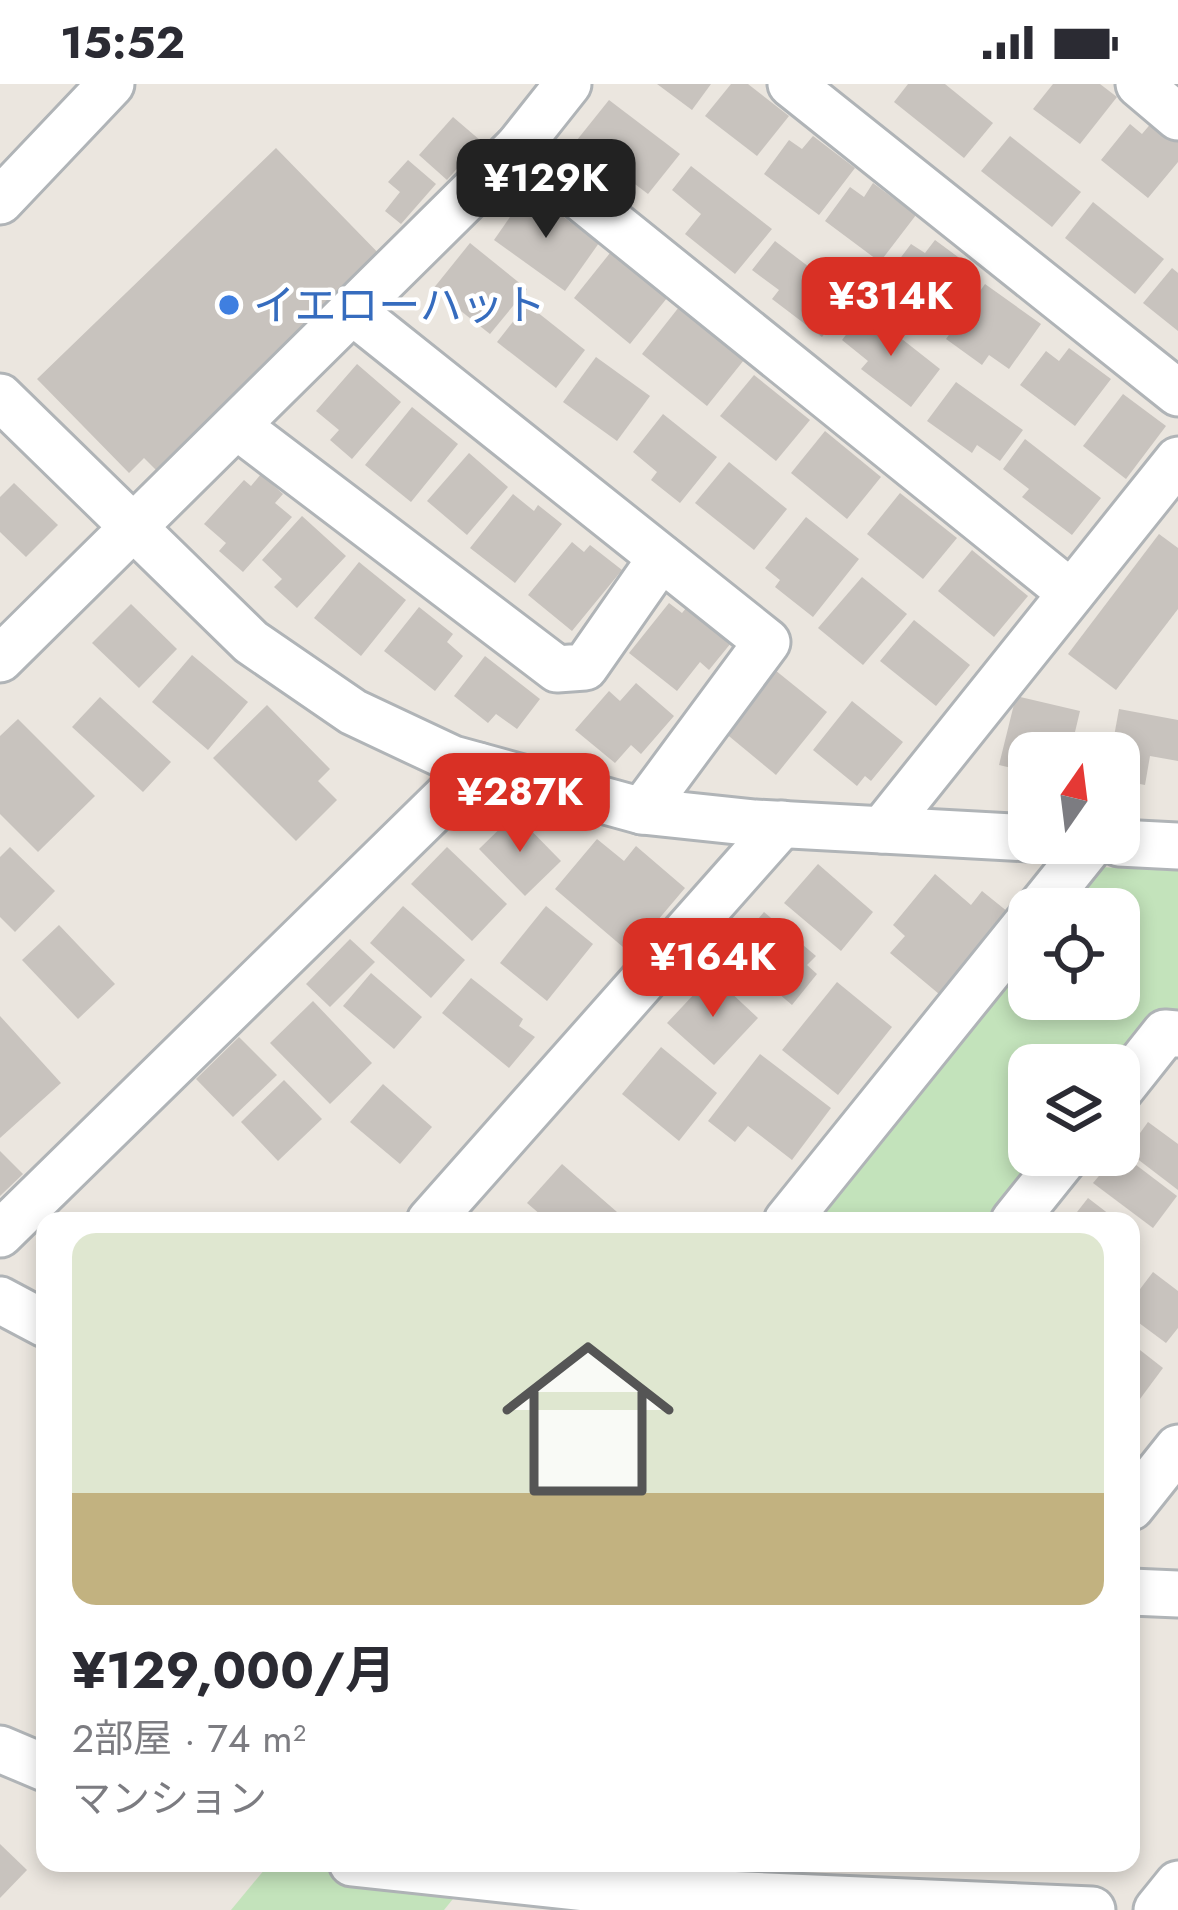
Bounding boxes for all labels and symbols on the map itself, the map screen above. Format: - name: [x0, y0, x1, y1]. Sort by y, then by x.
- pin: ¥129K: [462, 139, 630, 241]
- pin: ¥314K: [807, 257, 975, 359]
- place label: イエローハット: [253, 275, 546, 336]
- marker: イエローハット: [216, 292, 242, 318]
- north arrow: [1008, 732, 1140, 864]
- pin: ¥287K: [436, 753, 604, 855]
- pin: ¥164K: [629, 918, 797, 1020]

